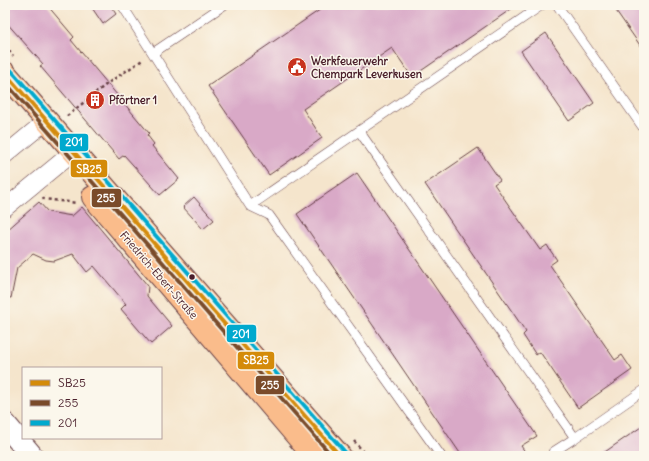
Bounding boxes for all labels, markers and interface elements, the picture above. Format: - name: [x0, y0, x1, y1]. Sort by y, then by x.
- place label: Werkfeuerwehr Chempark Leverkusen: [311, 54, 423, 82]
- public building icon: Werkfeuerwehr Chempark Leverkusen: [286, 56, 308, 78]
- building icon: Pförtner 1: [84, 89, 106, 111]
- place label: Pförtner 1: [109, 93, 157, 107]
- line badge: 201: [59, 133, 89, 152]
- text: 201: [65, 135, 83, 149]
- line badge: SB25: [70, 159, 108, 178]
- text: SB25: [76, 162, 102, 176]
- line badge: 255: [91, 188, 122, 208]
- text: 255: [97, 191, 115, 205]
- street label: Friedrich-Ebert-Straße: [117, 228, 201, 322]
- unlabelled marker: [187, 272, 197, 282]
- line badge: 201: [226, 324, 257, 343]
- text: 201: [232, 327, 250, 341]
- line badge: SB25: [237, 351, 275, 370]
- text: SB25: [243, 353, 269, 367]
- legend: [22, 367, 162, 439]
- text: SB25: [58, 375, 86, 390]
- line badge: 255: [255, 375, 285, 395]
- text: 255: [261, 378, 279, 392]
- text: 255: [58, 395, 78, 410]
- text: 201: [58, 415, 77, 430]

